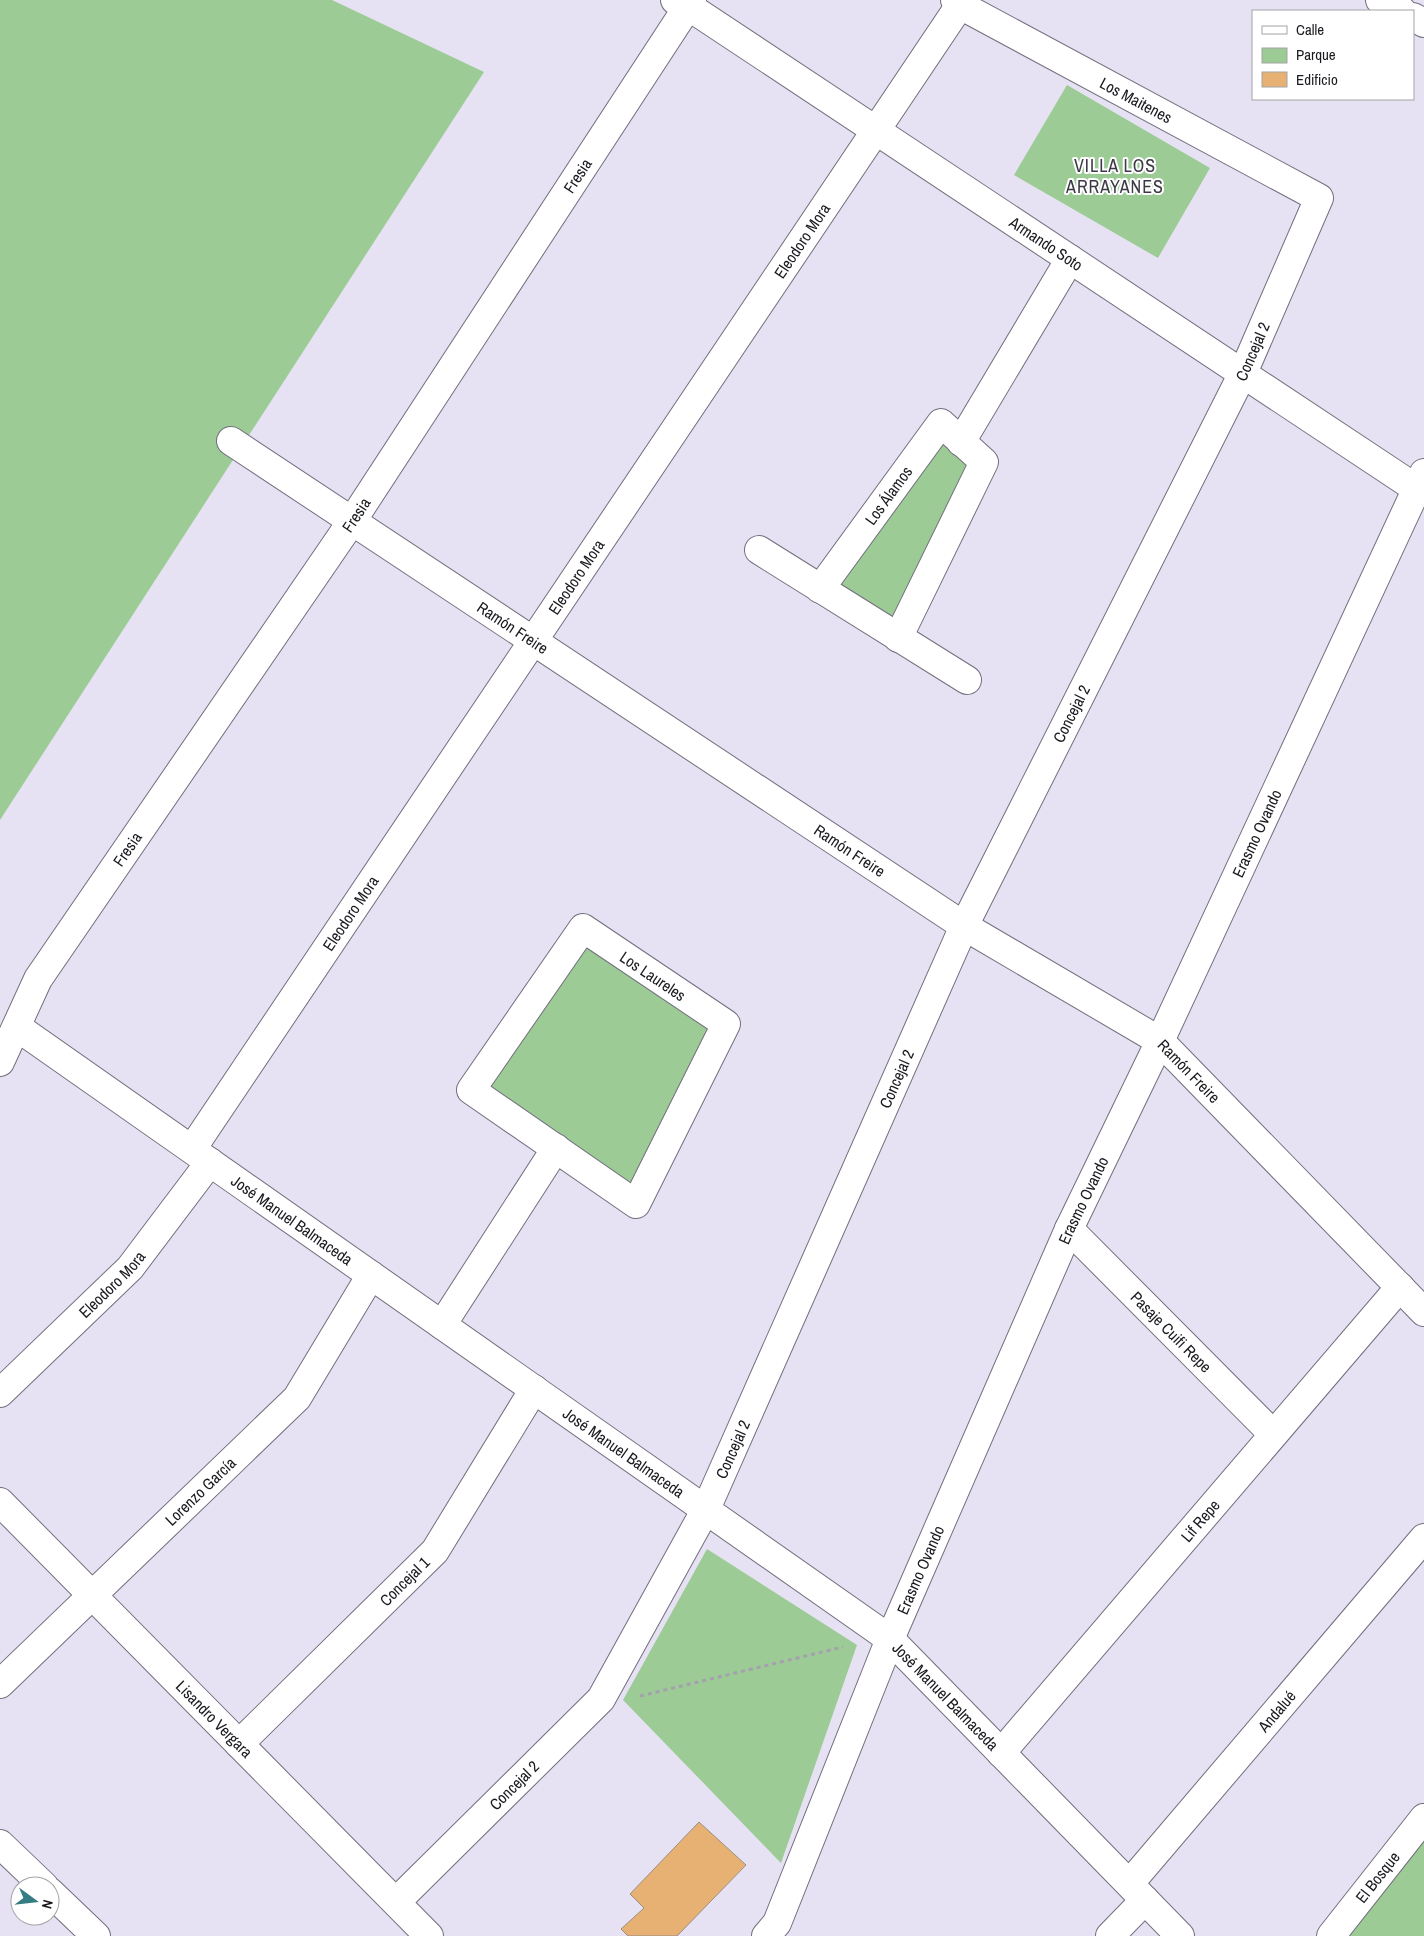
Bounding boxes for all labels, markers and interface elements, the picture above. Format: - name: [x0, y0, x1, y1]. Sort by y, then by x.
- legend: [1252, 10, 1414, 100]
- text: Calle: [1296, 19, 1324, 40]
- text: Parque: [1296, 44, 1336, 65]
- text: Edificio: [1296, 69, 1338, 90]
- street label: Los Maitenes: [1096, 72, 1176, 128]
- street label: Fresia: [558, 153, 597, 197]
- district label: VILLA LOS ARRAYANES: [1065, 153, 1164, 199]
- street label: Eleodoro Mora: [769, 198, 835, 283]
- street label: Armando Soto: [1004, 210, 1087, 276]
- street label: Concejal 2: [1230, 319, 1275, 385]
- street label: Los Álamos: [859, 461, 917, 529]
- street label: Fresia: [337, 493, 376, 536]
- street label: Eleodoro Mora: [543, 534, 610, 619]
- street label: Ramón Freire: [473, 596, 553, 659]
- street label: Concejal 2: [1047, 681, 1095, 746]
- street label: Erasmo Ovando: [1227, 786, 1287, 881]
- street label: Ramón Freire: [810, 819, 890, 882]
- street label: Fresia: [108, 827, 147, 870]
- street label: Eleodoro Mora: [317, 871, 384, 955]
- street label: Los Laureles: [616, 946, 690, 1006]
- street label: Ramón Freire: [1153, 1034, 1225, 1108]
- street label: Concejal 2: [874, 1046, 919, 1112]
- street label: Erasmo Ovando: [1053, 1153, 1113, 1248]
- street label: José Manuel Balmaceda: [227, 1170, 358, 1271]
- street label: Eleodoro Mora: [74, 1246, 150, 1323]
- street label: Pasaje Cuifi Repe: [1126, 1286, 1217, 1377]
- street label: José Manuel Balmaceda: [559, 1402, 690, 1503]
- street label: Concejal 2: [710, 1416, 755, 1482]
- street label: Lorenzo García: [160, 1451, 241, 1530]
- street label: Lif Repe: [1176, 1495, 1225, 1547]
- street label: Erasmo Ovando: [891, 1522, 949, 1618]
- street label: Concejal 1: [374, 1551, 435, 1611]
- street label: José Manuel Balmaceda: [888, 1637, 1004, 1756]
- street label: Lisandro Vergara: [171, 1675, 258, 1763]
- street label: Andalué: [1252, 1686, 1301, 1737]
- street label: Concejal 2: [484, 1756, 544, 1815]
- street label: El Bosque: [1350, 1847, 1405, 1907]
- north arrow: [10, 1876, 60, 1926]
- text: N: [38, 1898, 57, 1911]

